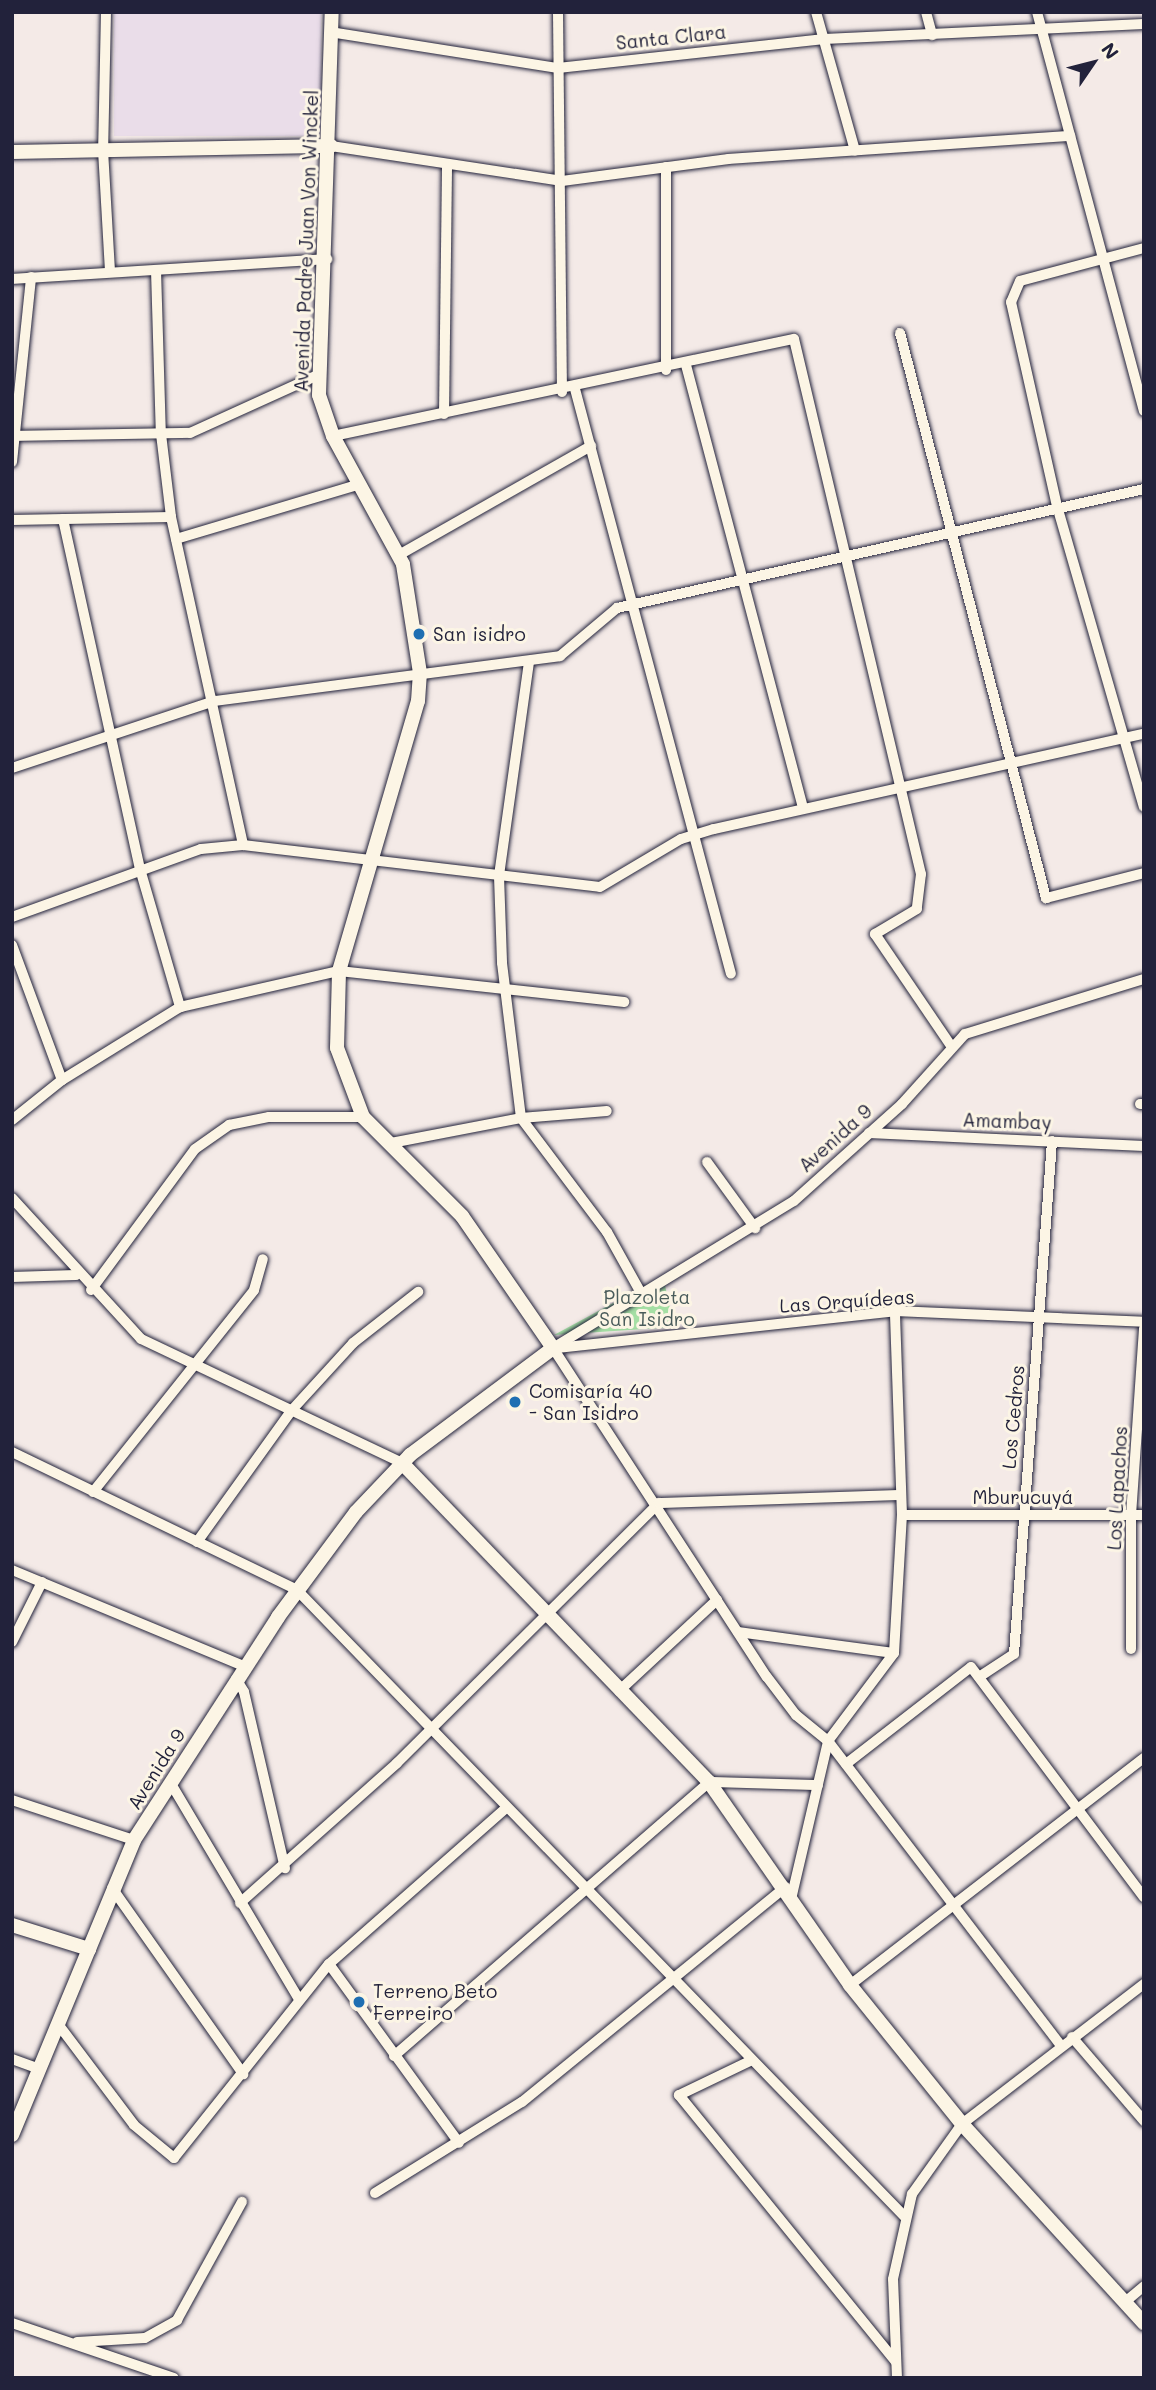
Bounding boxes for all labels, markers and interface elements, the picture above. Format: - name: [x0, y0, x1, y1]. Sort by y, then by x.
- street label: Santa Clara: [615, 20, 727, 54]
- north arrow: [1058, 28, 1128, 98]
- text: N: [1096, 38, 1125, 64]
- street label: Avenida Padre Juan Von Winckel: [289, 89, 323, 393]
- place label: San isidro: [433, 623, 526, 645]
- marker: San isidro: [411, 626, 427, 642]
- street label: Avenida 9: [794, 1099, 876, 1177]
- street label: Amambay: [962, 1108, 1052, 1134]
- street label: Las Orquídeas: [779, 1285, 915, 1317]
- park label: Plazoleta San Isidro: [599, 1286, 695, 1330]
- street label: Los Cedros: [997, 1364, 1029, 1470]
- place label: Comisaría 40 - San Isidro: [529, 1380, 652, 1424]
- marker: Comisaría 40 - San Isidro: [507, 1394, 523, 1410]
- street label: Los Lapachos: [1102, 1425, 1132, 1551]
- street label: Mburucuyá: [973, 1486, 1073, 1508]
- street label: Avenida 9: [122, 1725, 190, 1813]
- place label: Terreno Beto Ferreiro: [373, 1980, 497, 2024]
- marker: Terreno Beto Ferreiro: [351, 1994, 367, 2010]

